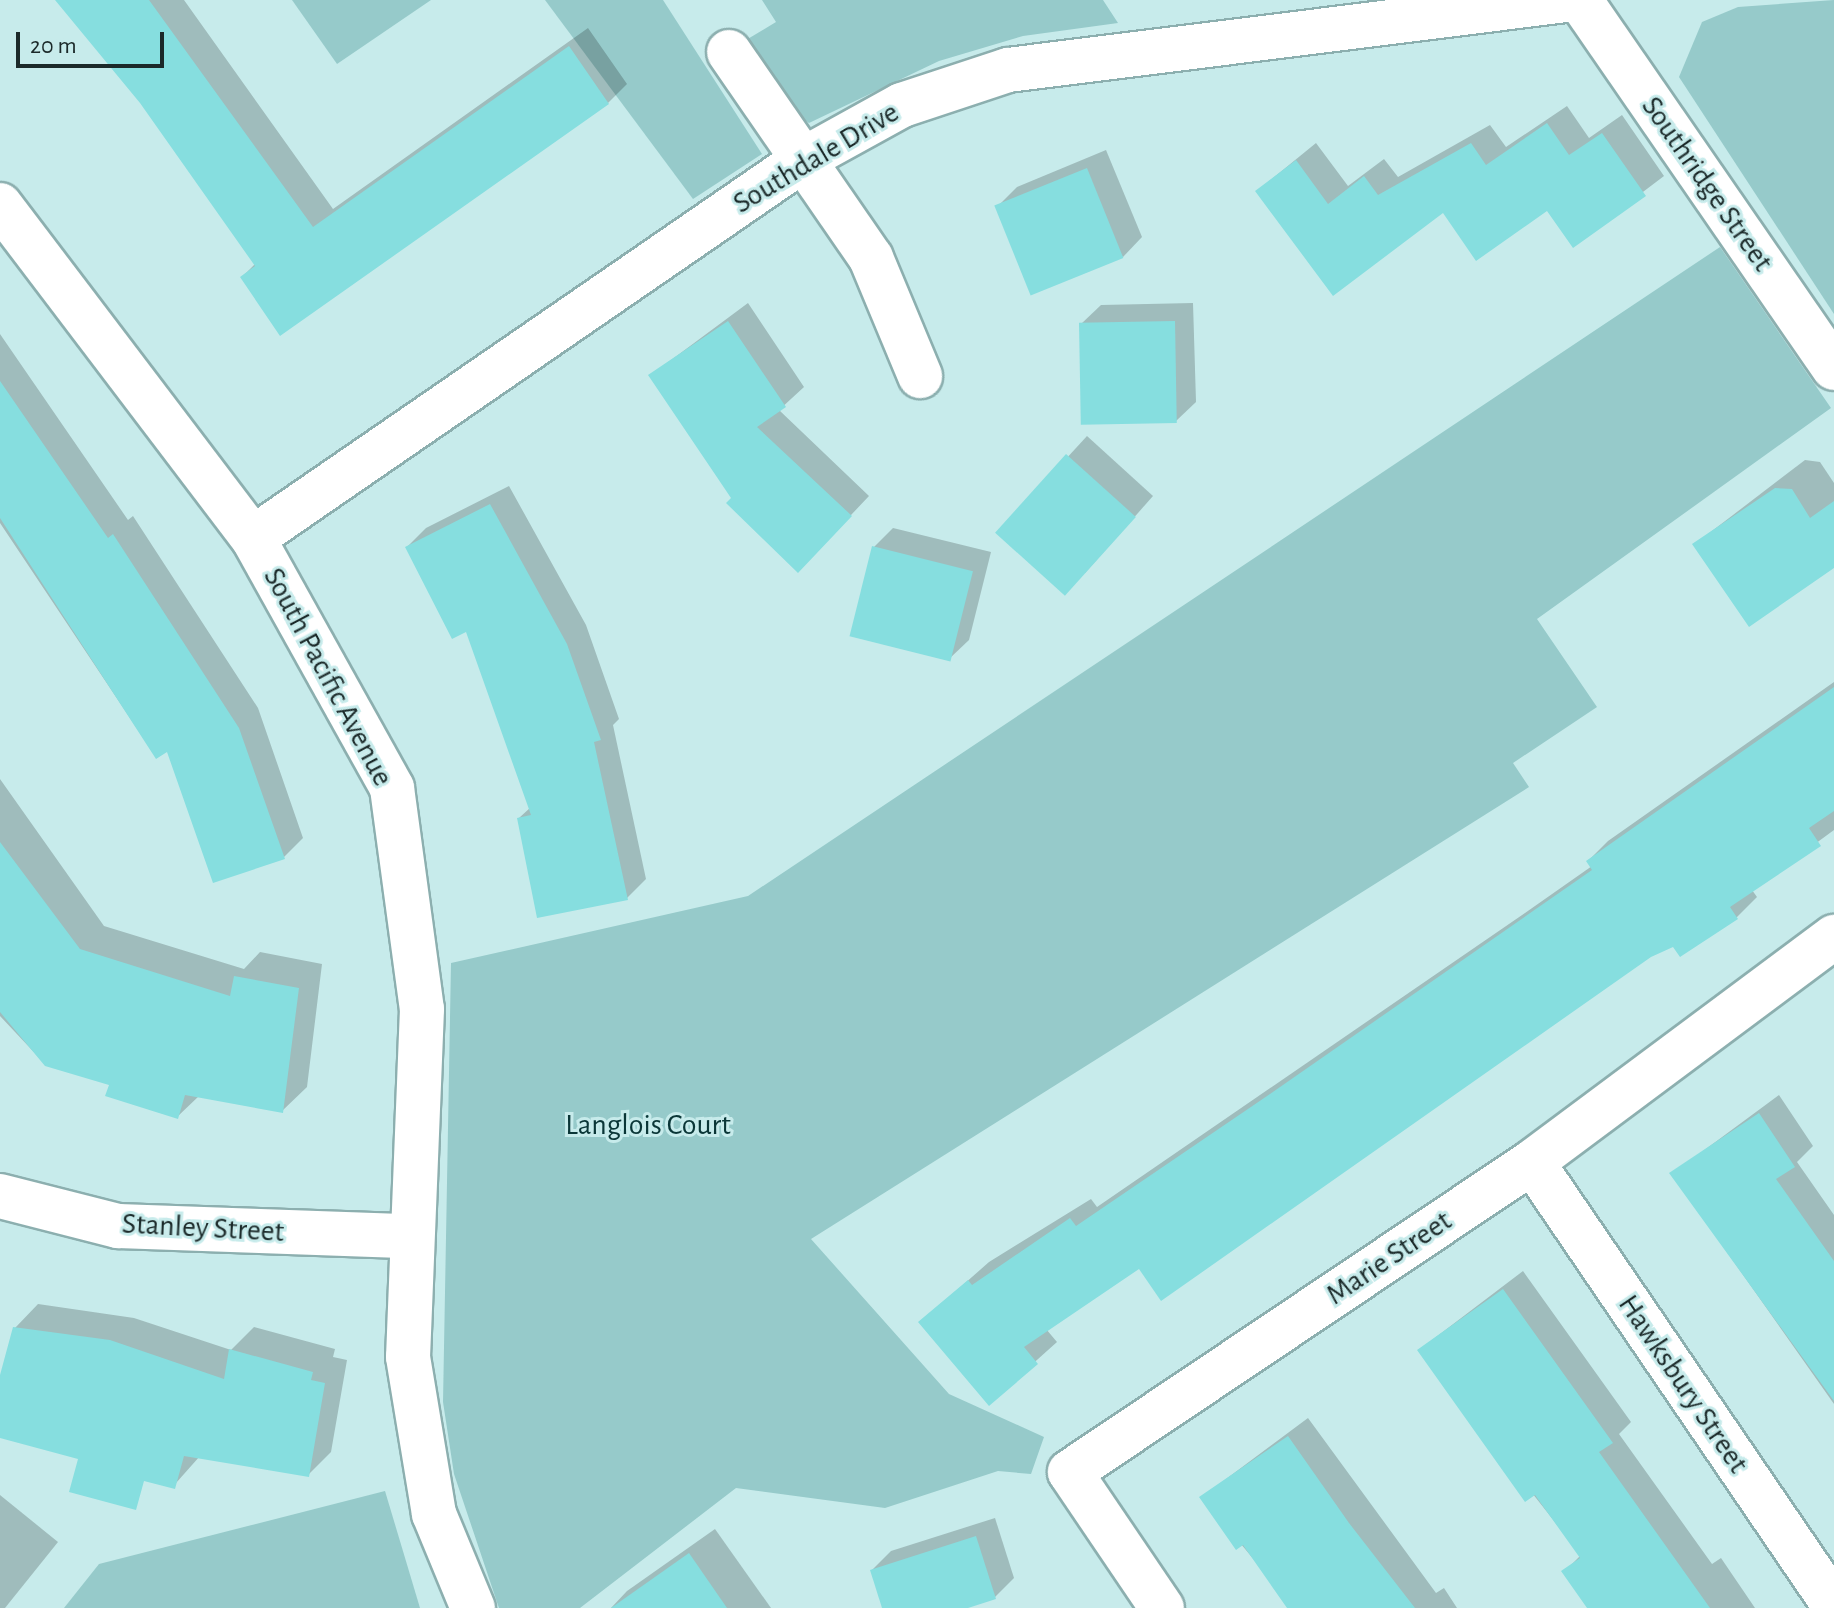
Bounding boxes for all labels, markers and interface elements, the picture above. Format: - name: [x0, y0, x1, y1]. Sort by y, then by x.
- scale bar: [20, 16, 168, 66]
- text: 20 m: [30, 34, 77, 58]
- street label: Southridge Street: [1633, 90, 1781, 278]
- street label: Southdale Drive: [727, 94, 905, 222]
- street label: South Pacific Avenue: [255, 562, 401, 792]
- park label: Langlois Court: [565, 1107, 731, 1143]
- street label: Marie Street: [1320, 1203, 1458, 1313]
- street label: Stanley Street: [121, 1206, 285, 1250]
- street label: Hawksbury Street: [1610, 1288, 1756, 1480]

